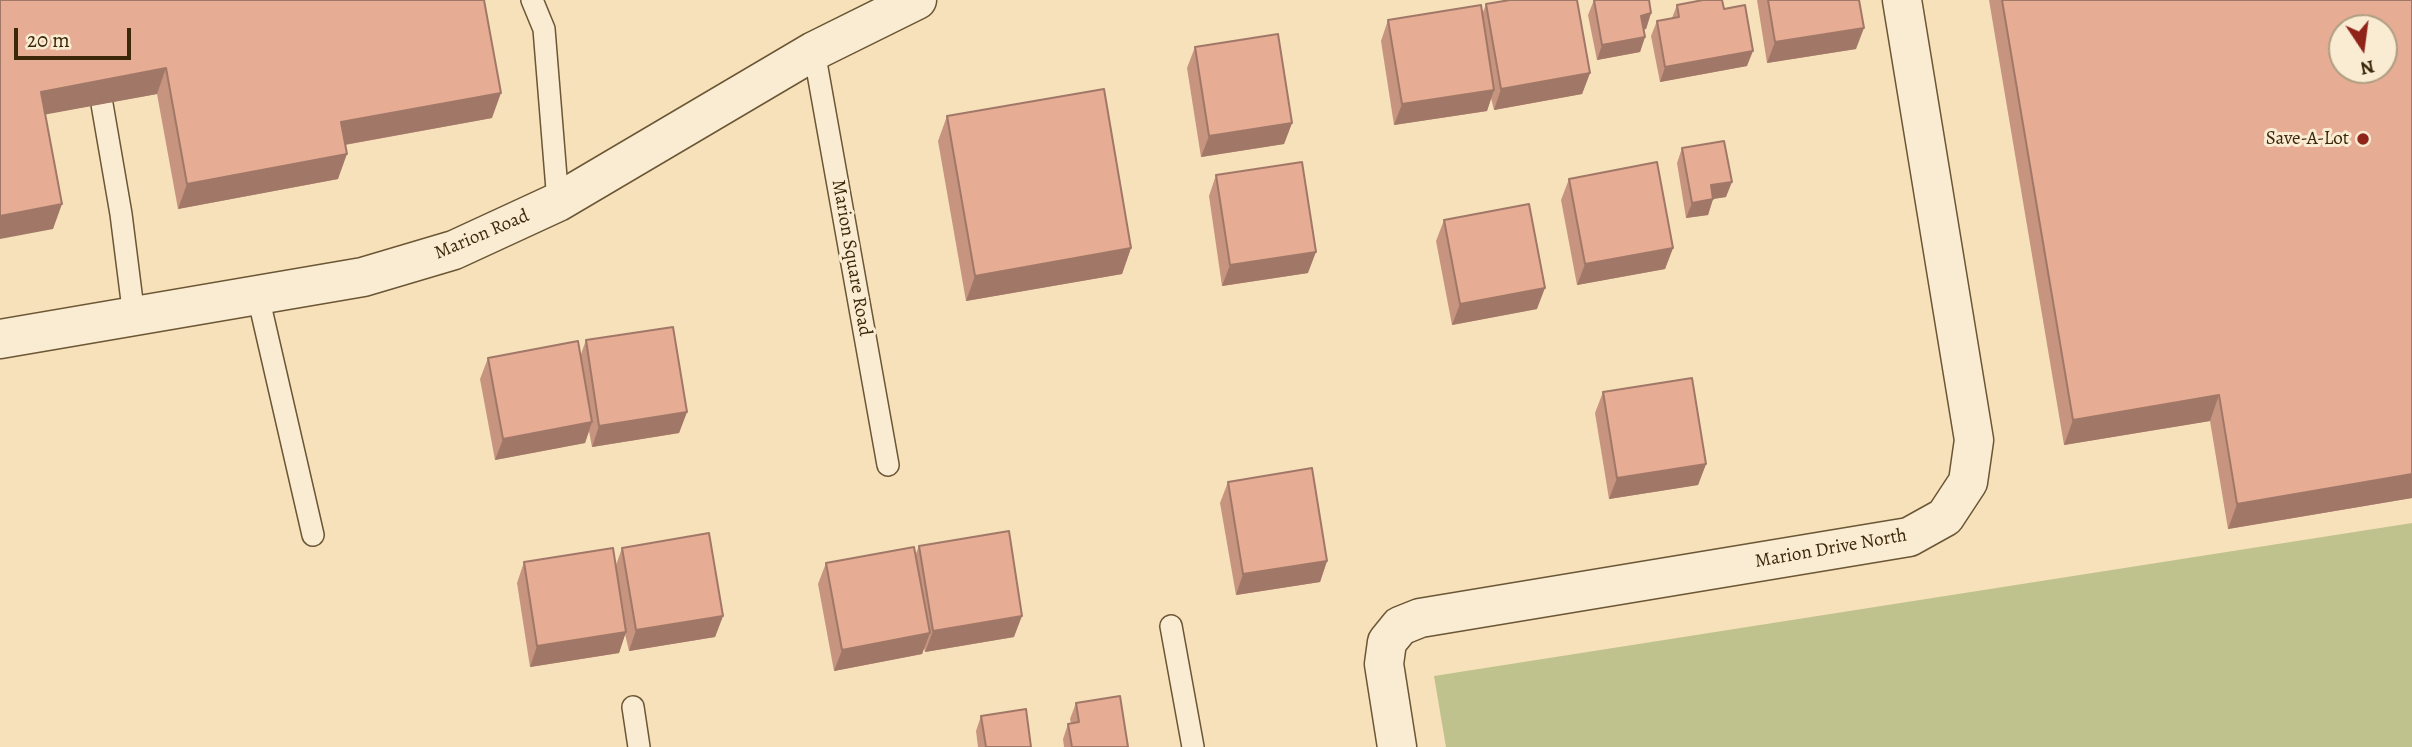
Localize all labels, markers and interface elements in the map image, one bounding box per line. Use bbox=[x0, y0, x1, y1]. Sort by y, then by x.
scale bar bbox=[18, 14, 135, 58]
north arrow bbox=[2328, 14, 2398, 84]
text: 20 m bbox=[27, 26, 70, 54]
text: N bbox=[2358, 53, 2377, 82]
place label: Save-A-Lot bbox=[2266, 128, 2349, 150]
marker: Save-A-Lot bbox=[2355, 131, 2371, 147]
street label: Marion Square Road bbox=[826, 178, 876, 338]
street label: Marion Road bbox=[431, 205, 533, 265]
street label: Marion Drive North bbox=[1753, 524, 1909, 574]

